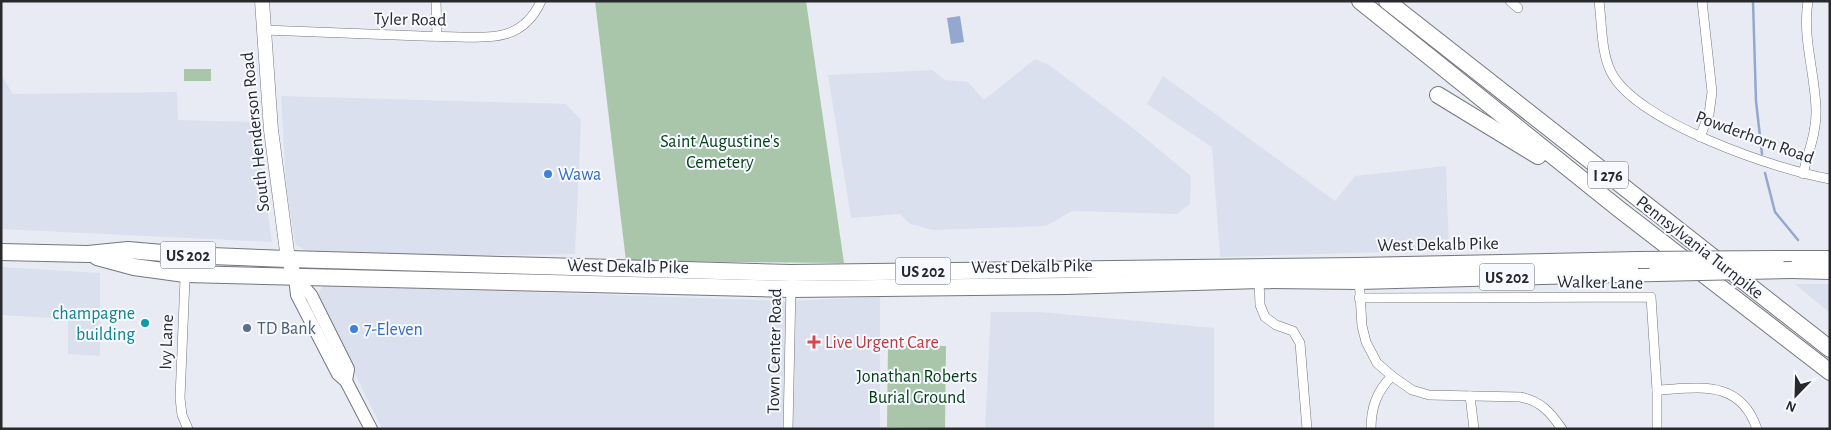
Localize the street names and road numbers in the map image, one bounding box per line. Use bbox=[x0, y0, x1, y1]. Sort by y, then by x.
street label: Tyler Road bbox=[374, 10, 446, 30]
street label: South Henderson Road bbox=[239, 51, 273, 213]
street label: Powderhorn Road bbox=[1693, 108, 1816, 168]
road number: I 276 bbox=[1588, 162, 1628, 188]
street label: Pennsylvania Turnpike bbox=[1632, 193, 1766, 303]
street label: West Dekalb Pike bbox=[1377, 235, 1499, 255]
road number: US 202 bbox=[160, 242, 216, 268]
street label: West Dekalb Pike bbox=[567, 257, 689, 277]
street label: West Dekalb Pike bbox=[971, 257, 1093, 277]
road number: US 202 bbox=[896, 258, 950, 284]
road number: US 202 bbox=[1480, 264, 1534, 290]
street label: Walker Lane bbox=[1557, 273, 1643, 293]
street label: Town Center Road bbox=[765, 288, 785, 414]
street label: Ivy Lane bbox=[157, 314, 177, 370]

